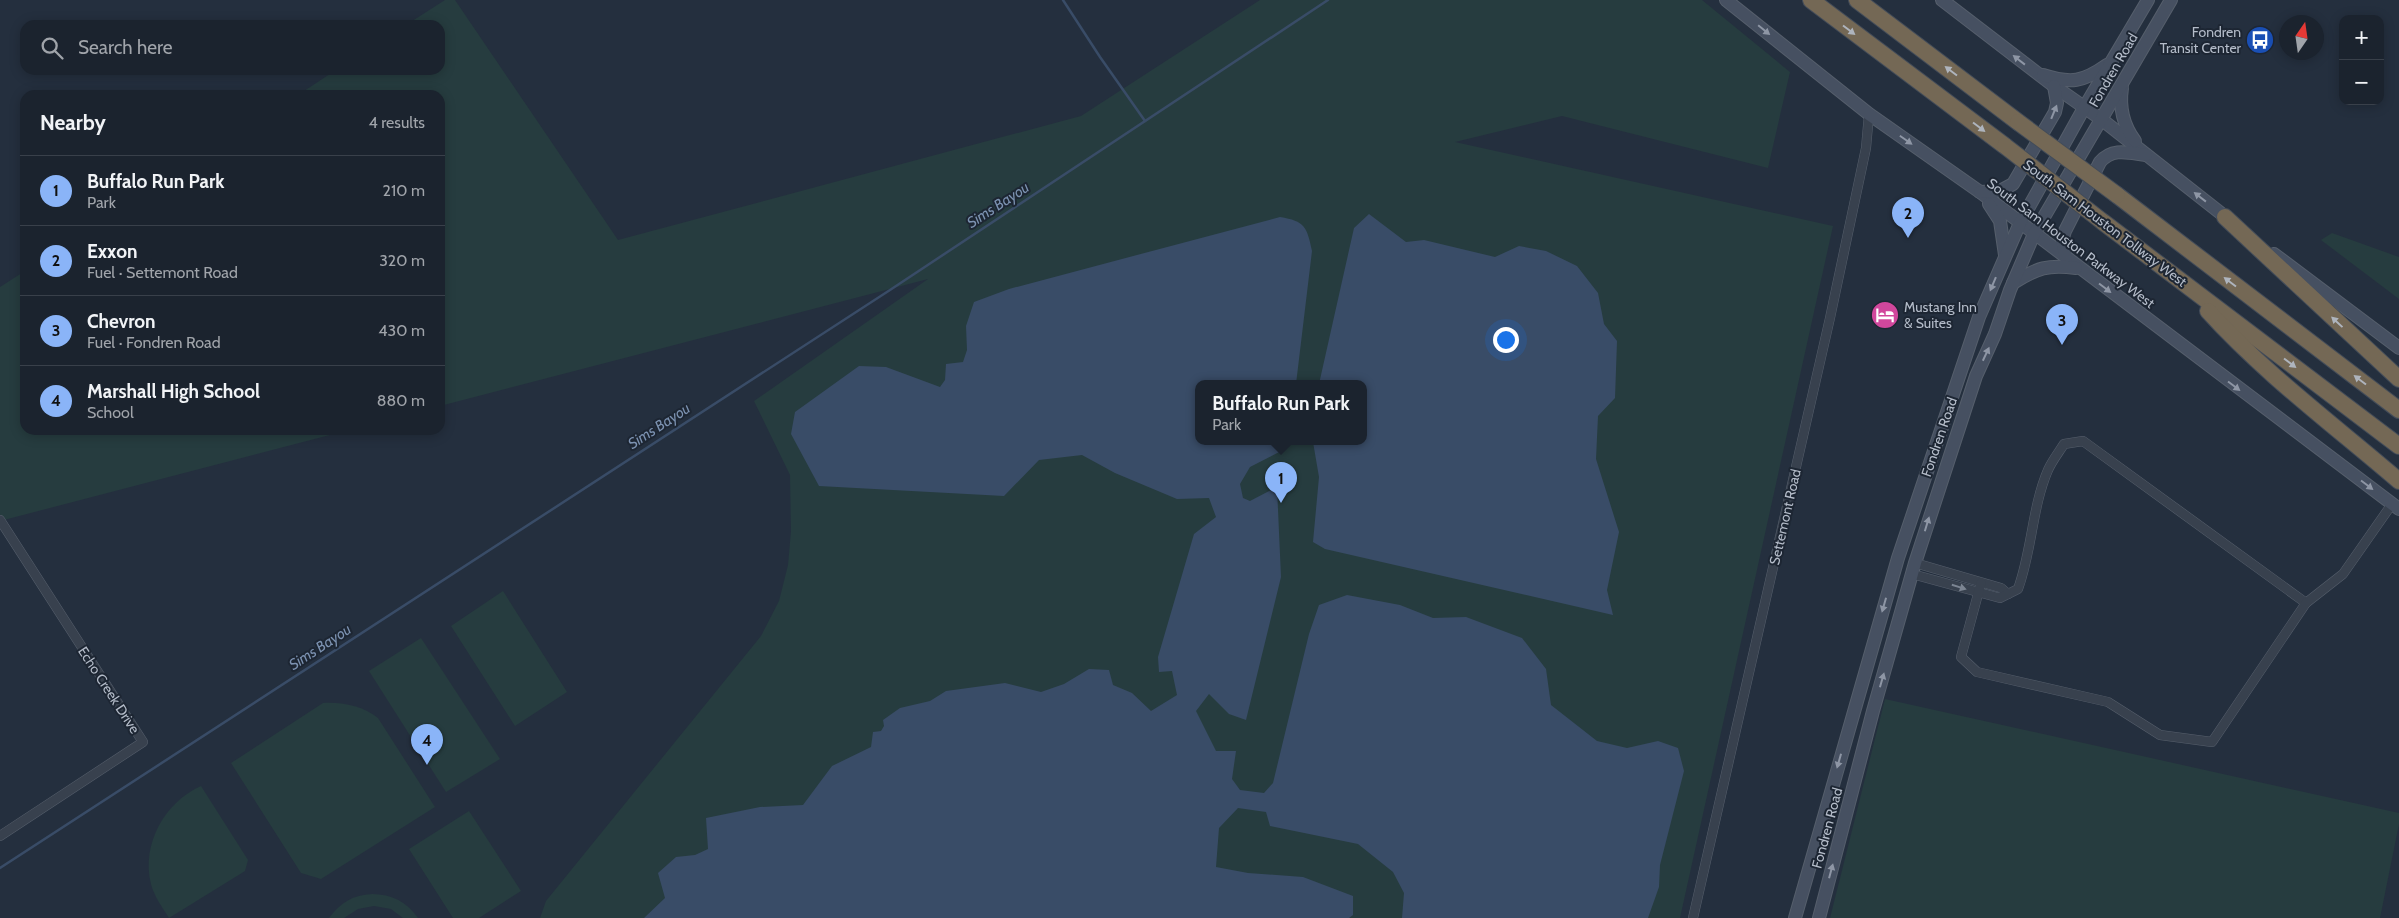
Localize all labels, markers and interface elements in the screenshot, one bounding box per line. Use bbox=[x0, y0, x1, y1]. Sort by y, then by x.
north arrow bbox=[2279, 15, 2324, 60]
map controls bbox=[2339, 15, 2384, 105]
button: + bbox=[2339, 15, 2384, 60]
search box bbox=[20, 20, 445, 75]
place label: Fondren Transit Center bbox=[2160, 23, 2242, 57]
one-way arrow bbox=[1842, 24, 1855, 35]
one-way arrow bbox=[1757, 25, 1770, 36]
bus stop icon: Fondren Transit Center bbox=[2245, 25, 2275, 55]
street label: Fondren Road bbox=[2085, 30, 2141, 110]
icon: search bbox=[38, 34, 66, 62]
text: Search here bbox=[78, 36, 172, 59]
one-way arrow bbox=[2013, 54, 2026, 65]
button: − bbox=[2339, 60, 2384, 105]
one-way arrow bbox=[1945, 66, 1958, 77]
one-way arrow bbox=[2050, 105, 2058, 119]
text: Nearby bbox=[40, 110, 106, 135]
text: 4 results bbox=[368, 113, 425, 132]
one-way arrow bbox=[1972, 122, 1986, 132]
one-way arrow bbox=[1899, 135, 1912, 146]
street label: South Sam Houston Tollway West bbox=[2019, 155, 2191, 291]
text: Buffalo Run Park bbox=[87, 170, 225, 193]
street label: South Sam Houston Parkway West bbox=[1984, 174, 2159, 312]
water label: Sims Bayou bbox=[964, 178, 1032, 232]
text: 1 bbox=[53, 181, 59, 200]
text: 210 m bbox=[383, 181, 425, 200]
one-way arrow bbox=[2193, 191, 2206, 202]
text: Park bbox=[87, 193, 116, 212]
pin: 2 bbox=[1892, 197, 1924, 238]
text: Exxon bbox=[87, 240, 137, 263]
text: 2 bbox=[52, 251, 60, 270]
text: 320 m bbox=[379, 251, 425, 270]
text: Fuel · Settemont Road bbox=[87, 263, 238, 282]
one-way arrow bbox=[1989, 277, 1997, 291]
one-way arrow bbox=[2224, 277, 2237, 288]
one-way arrow bbox=[2098, 282, 2111, 293]
place label: Mustang Inn & Suites bbox=[1904, 298, 1977, 332]
hotel icon: Mustang Inn & Suites bbox=[1870, 300, 1900, 330]
pin: 3 bbox=[2046, 304, 2078, 345]
text: Chevron bbox=[87, 310, 156, 333]
one-way arrow bbox=[2332, 316, 2344, 328]
text: 3 bbox=[52, 321, 60, 340]
text: 430 m bbox=[378, 321, 425, 340]
your location bbox=[1493, 327, 1519, 353]
text: Fuel · Fondren Road bbox=[87, 333, 221, 352]
one-way arrow bbox=[1982, 347, 1990, 361]
one-way arrow bbox=[2283, 358, 2296, 369]
one-way arrow bbox=[2354, 375, 2367, 386]
text: Marshall High School bbox=[87, 380, 260, 403]
popup bbox=[1195, 380, 1367, 445]
one-way arrow bbox=[2227, 381, 2241, 391]
text: 4 bbox=[51, 391, 61, 410]
text: 880 m bbox=[377, 391, 425, 410]
text: Buffalo Run Park bbox=[1212, 392, 1350, 415]
street label: Fondren Road bbox=[1917, 395, 1961, 479]
water label: Sims Bayou bbox=[625, 399, 693, 453]
text: School bbox=[87, 403, 134, 422]
text: Park bbox=[1212, 415, 1241, 434]
pin: 1 bbox=[1265, 462, 1297, 503]
street label: Settemont Road bbox=[1765, 467, 1805, 567]
one-way arrow bbox=[2360, 480, 2373, 491]
one-way arrow bbox=[1923, 516, 1931, 531]
one-way arrow bbox=[1952, 584, 1967, 592]
one-way arrow bbox=[1880, 597, 1888, 612]
water label: Sims Bayou bbox=[286, 620, 354, 674]
street label: Echo Creek Drive bbox=[74, 643, 144, 737]
one-way arrow bbox=[1878, 672, 1886, 688]
pin: 4 bbox=[411, 724, 443, 765]
one-way arrow bbox=[1835, 753, 1843, 768]
street label: Fondren Road bbox=[1808, 786, 1846, 870]
one-way arrow bbox=[1828, 863, 1836, 878]

